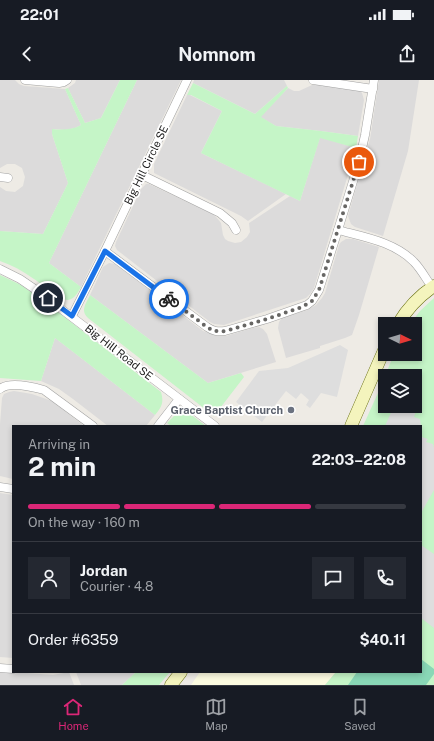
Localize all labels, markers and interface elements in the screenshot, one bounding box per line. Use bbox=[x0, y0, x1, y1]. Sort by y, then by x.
text: 22:01 bbox=[20, 6, 59, 23]
icon: back bbox=[16, 43, 38, 65]
icon: share bbox=[396, 43, 418, 65]
text: Nomnom bbox=[178, 44, 256, 65]
street label: Big Hill Circle SE bbox=[122, 123, 170, 207]
pin bbox=[342, 145, 376, 179]
icon: bag bbox=[348, 151, 370, 173]
courier bbox=[149, 279, 189, 319]
pin bbox=[31, 281, 65, 315]
icon: home bbox=[37, 287, 59, 309]
icon: bike bbox=[158, 288, 180, 310]
north arrow bbox=[378, 317, 422, 361]
map controls bbox=[378, 317, 422, 413]
street label: Big Hill Road SE bbox=[83, 322, 155, 382]
button: layers bbox=[378, 369, 422, 413]
place label: Grace Baptist Church bbox=[171, 404, 283, 416]
marker: Grace Baptist Church bbox=[286, 405, 296, 415]
text: Arriving in bbox=[28, 437, 90, 452]
text: 2 min bbox=[28, 451, 96, 482]
text: 22:03–22:08 bbox=[312, 451, 406, 468]
text: On the way · 160 m bbox=[28, 515, 140, 530]
button: person bbox=[28, 557, 70, 599]
button: chat bbox=[312, 557, 354, 599]
button: phone bbox=[364, 557, 406, 599]
text: Jordan bbox=[80, 562, 127, 579]
text: Courier · 4.8 bbox=[80, 579, 153, 594]
text: Order #6359 bbox=[28, 631, 118, 648]
text: $40.11 bbox=[359, 631, 406, 648]
tab: Home bbox=[58, 696, 89, 732]
tab: Map bbox=[205, 696, 228, 732]
tab: Saved bbox=[344, 696, 376, 732]

